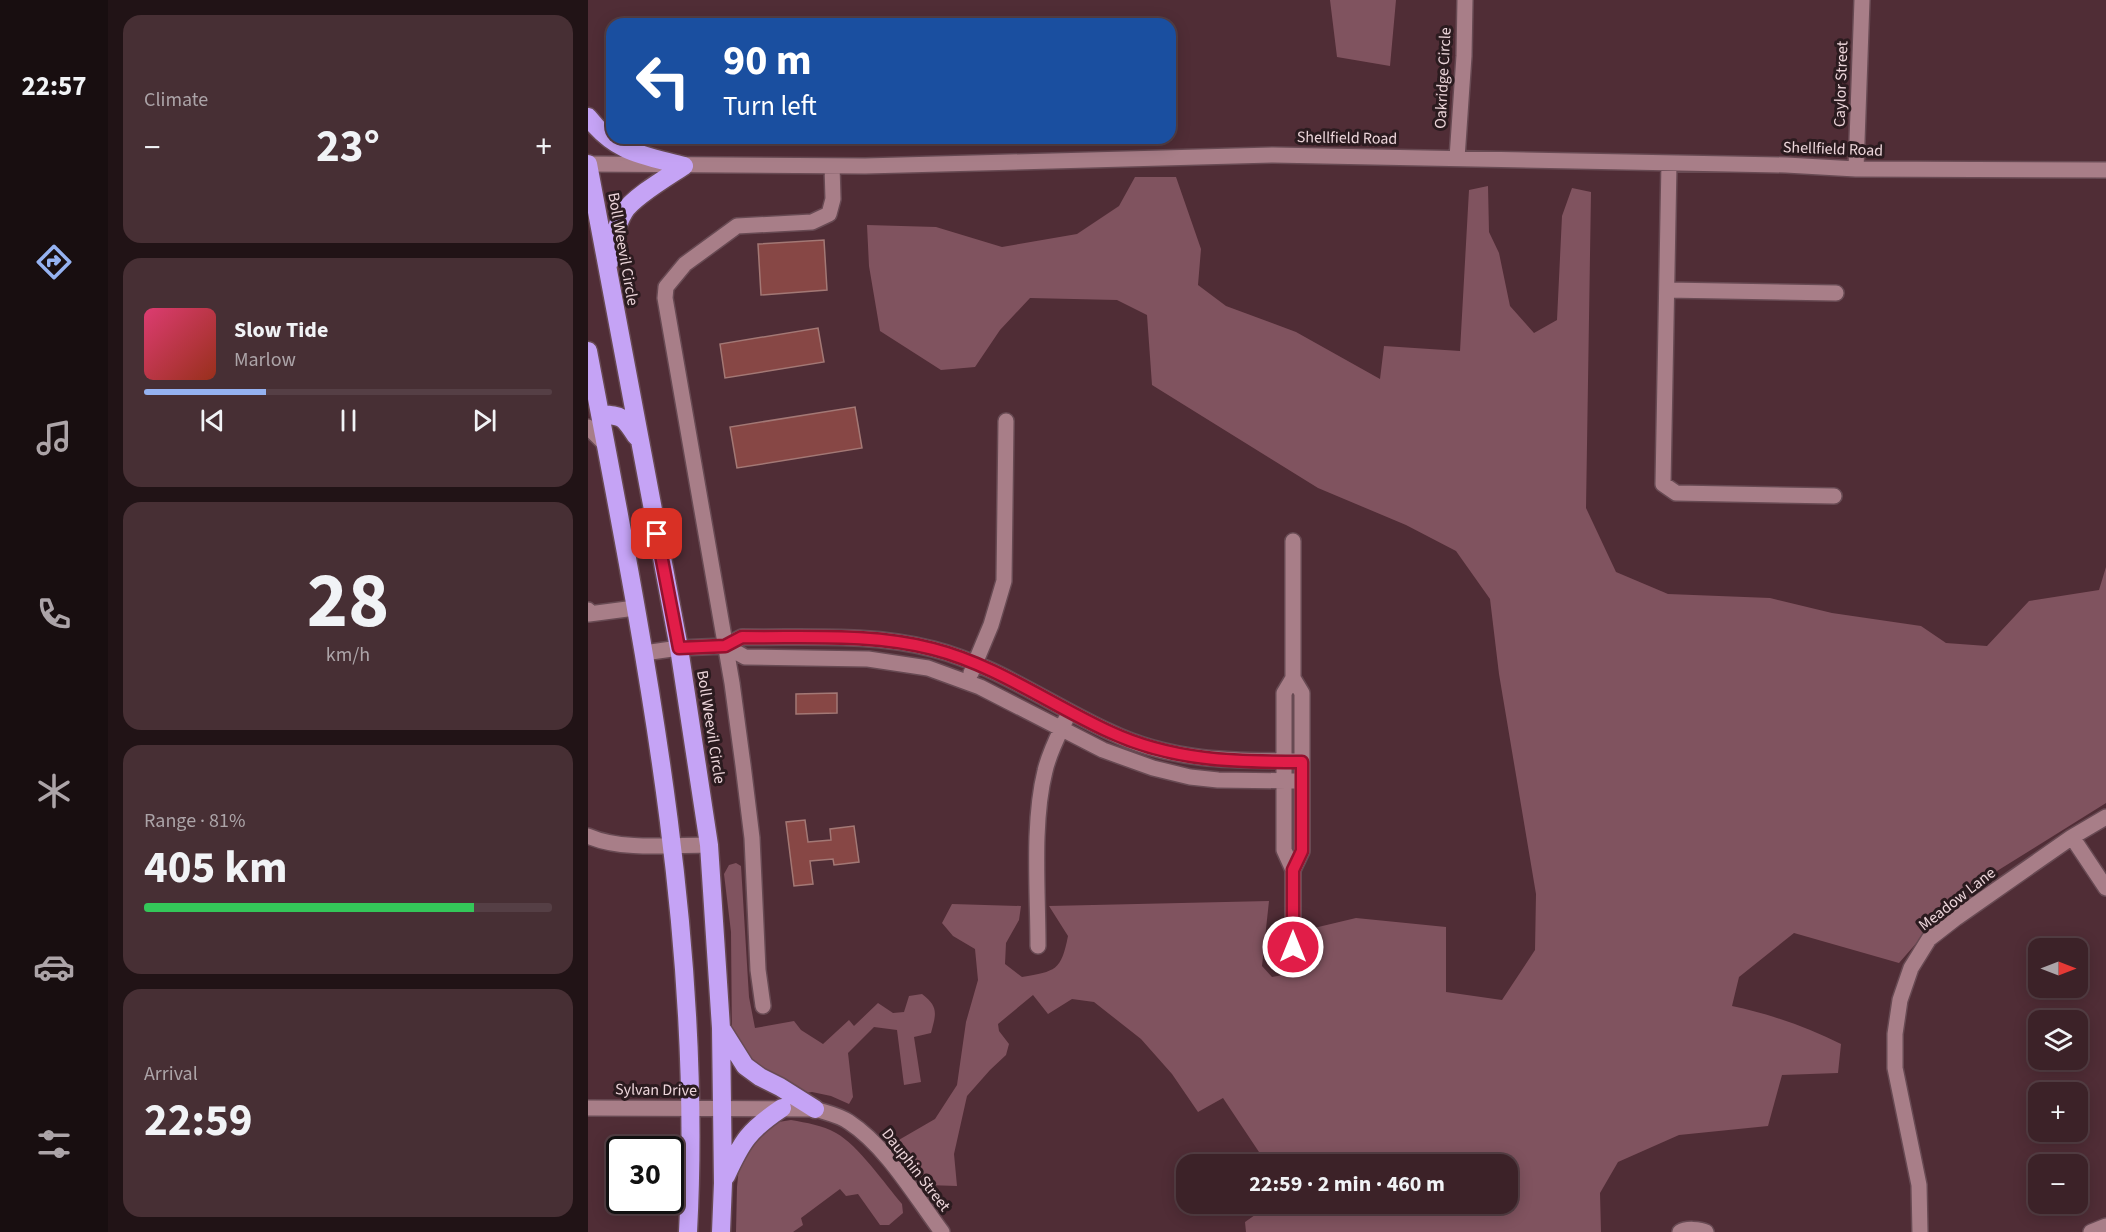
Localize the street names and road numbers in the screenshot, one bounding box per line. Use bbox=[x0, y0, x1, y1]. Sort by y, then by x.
street label: Oakridge Circle bbox=[1429, 27, 1457, 129]
street label: Caylor Street bbox=[1829, 40, 1854, 127]
street label: Shellfield Road bbox=[1297, 126, 1397, 150]
street label: Shellfield Road bbox=[1782, 136, 1884, 162]
street label: Boll Weevil Circle bbox=[602, 191, 644, 307]
street label: Boll Weevil Circle bbox=[691, 669, 731, 785]
street label: Meadow Lane bbox=[1914, 862, 2000, 936]
street label: Sylvan Drive bbox=[615, 1078, 697, 1102]
street label: Dauphin Street bbox=[876, 1124, 956, 1217]

